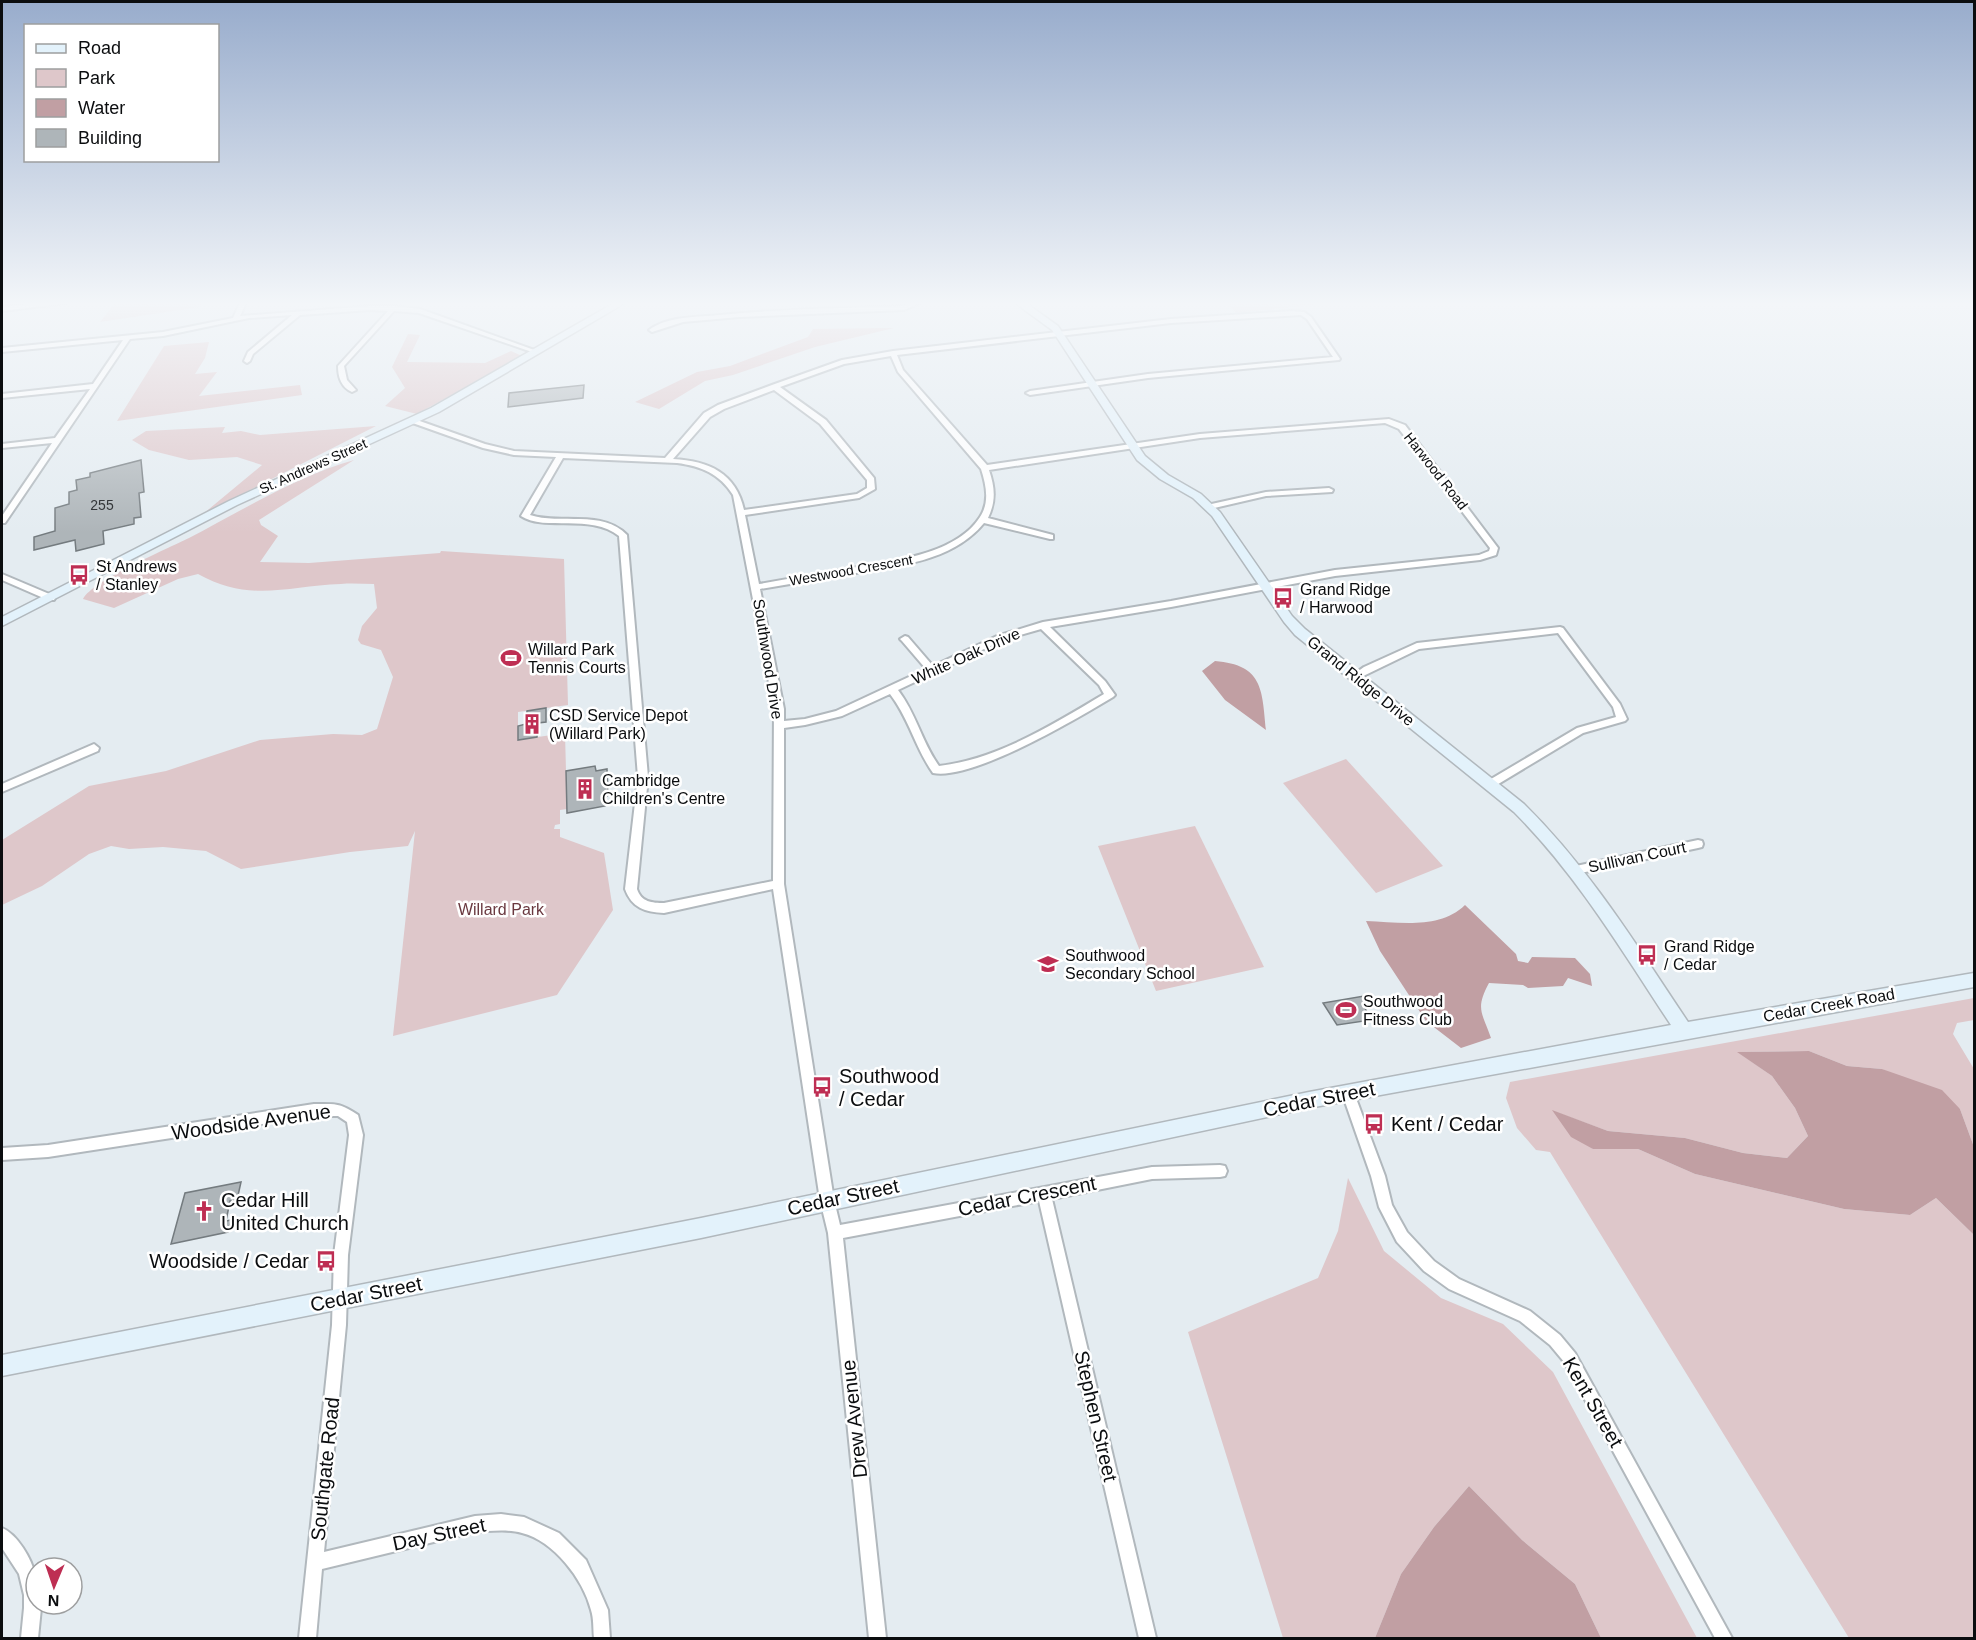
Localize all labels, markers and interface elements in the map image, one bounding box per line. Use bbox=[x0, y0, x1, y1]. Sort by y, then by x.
legend bbox=[24, 24, 219, 162]
text: Road bbox=[78, 38, 121, 58]
text: Park bbox=[78, 68, 116, 88]
text: Water bbox=[78, 98, 125, 118]
text: Building bbox=[78, 128, 142, 148]
street label: Harwood Road bbox=[1401, 429, 1471, 513]
street label: St. Andrews Street bbox=[257, 435, 369, 497]
house number: 255 bbox=[90, 497, 114, 513]
street label: Westwood Crescent bbox=[788, 551, 914, 589]
place label: St Andrews / Stanley bbox=[96, 558, 177, 593]
bus stop icon: St Andrews / Stanley bbox=[67, 563, 91, 587]
place label: Grand Ridge / Harwood bbox=[1300, 581, 1391, 616]
bus stop icon: Grand Ridge / Harwood bbox=[1271, 586, 1295, 610]
street label: Southwood Drive bbox=[750, 597, 786, 721]
street label: White Oak Drive bbox=[909, 625, 1023, 687]
street label: Grand Ridge Drive bbox=[1304, 633, 1418, 729]
place label: Willard Park Tennis Courts bbox=[528, 641, 626, 676]
sports icon: Willard Park Tennis Courts bbox=[499, 646, 523, 670]
place label: CSD Service Depot (Willard Park) bbox=[549, 707, 688, 742]
building icon: CSD Service Depot (Willard Park) bbox=[520, 712, 544, 736]
place label: Cambridge Children's Centre bbox=[602, 772, 725, 807]
building icon: Cambridge Children's Centre bbox=[573, 777, 597, 801]
street label: Sullivan Court bbox=[1587, 838, 1688, 876]
park label: Willard Park bbox=[458, 901, 545, 918]
place label: Grand Ridge / Cedar bbox=[1664, 938, 1755, 973]
bus stop icon: Grand Ridge / Cedar bbox=[1635, 943, 1659, 967]
place label: Southwood Secondary School bbox=[1065, 947, 1195, 982]
school or university icon: Southwood Secondary School bbox=[1036, 952, 1060, 976]
street label: Cedar Creek Road bbox=[1762, 985, 1896, 1025]
place label: Southwood Fitness Club bbox=[1363, 993, 1452, 1028]
sports icon: Southwood Fitness Club bbox=[1334, 998, 1358, 1022]
place label: Southwood / Cedar bbox=[839, 1065, 939, 1110]
bus stop icon: Southwood / Cedar bbox=[810, 1075, 834, 1099]
street label: Cedar Street bbox=[1261, 1077, 1377, 1121]
street label: Woodside Avenue bbox=[170, 1100, 332, 1144]
bus stop icon: Kent / Cedar bbox=[1362, 1112, 1386, 1136]
place label: Kent / Cedar bbox=[1391, 1113, 1504, 1135]
street label: Cedar Crescent bbox=[956, 1172, 1098, 1220]
street label: Cedar Street bbox=[785, 1174, 901, 1220]
place label: Cedar Hill United Church bbox=[221, 1189, 349, 1234]
church icon: Cedar Hill United Church bbox=[192, 1199, 216, 1223]
bus stop icon: Woodside / Cedar bbox=[314, 1249, 338, 1273]
place label: Woodside / Cedar bbox=[149, 1250, 309, 1272]
street label: Cedar Street bbox=[308, 1272, 424, 1316]
street label: Stephen Street bbox=[1070, 1349, 1122, 1484]
street label: Kent Street bbox=[1558, 1353, 1628, 1451]
street label: Drew Avenue bbox=[837, 1359, 871, 1479]
street label: Southgate Road bbox=[307, 1396, 343, 1542]
street label: Day Street bbox=[391, 1513, 488, 1555]
north arrow bbox=[24, 1556, 84, 1616]
text: N bbox=[47, 1592, 60, 1609]

